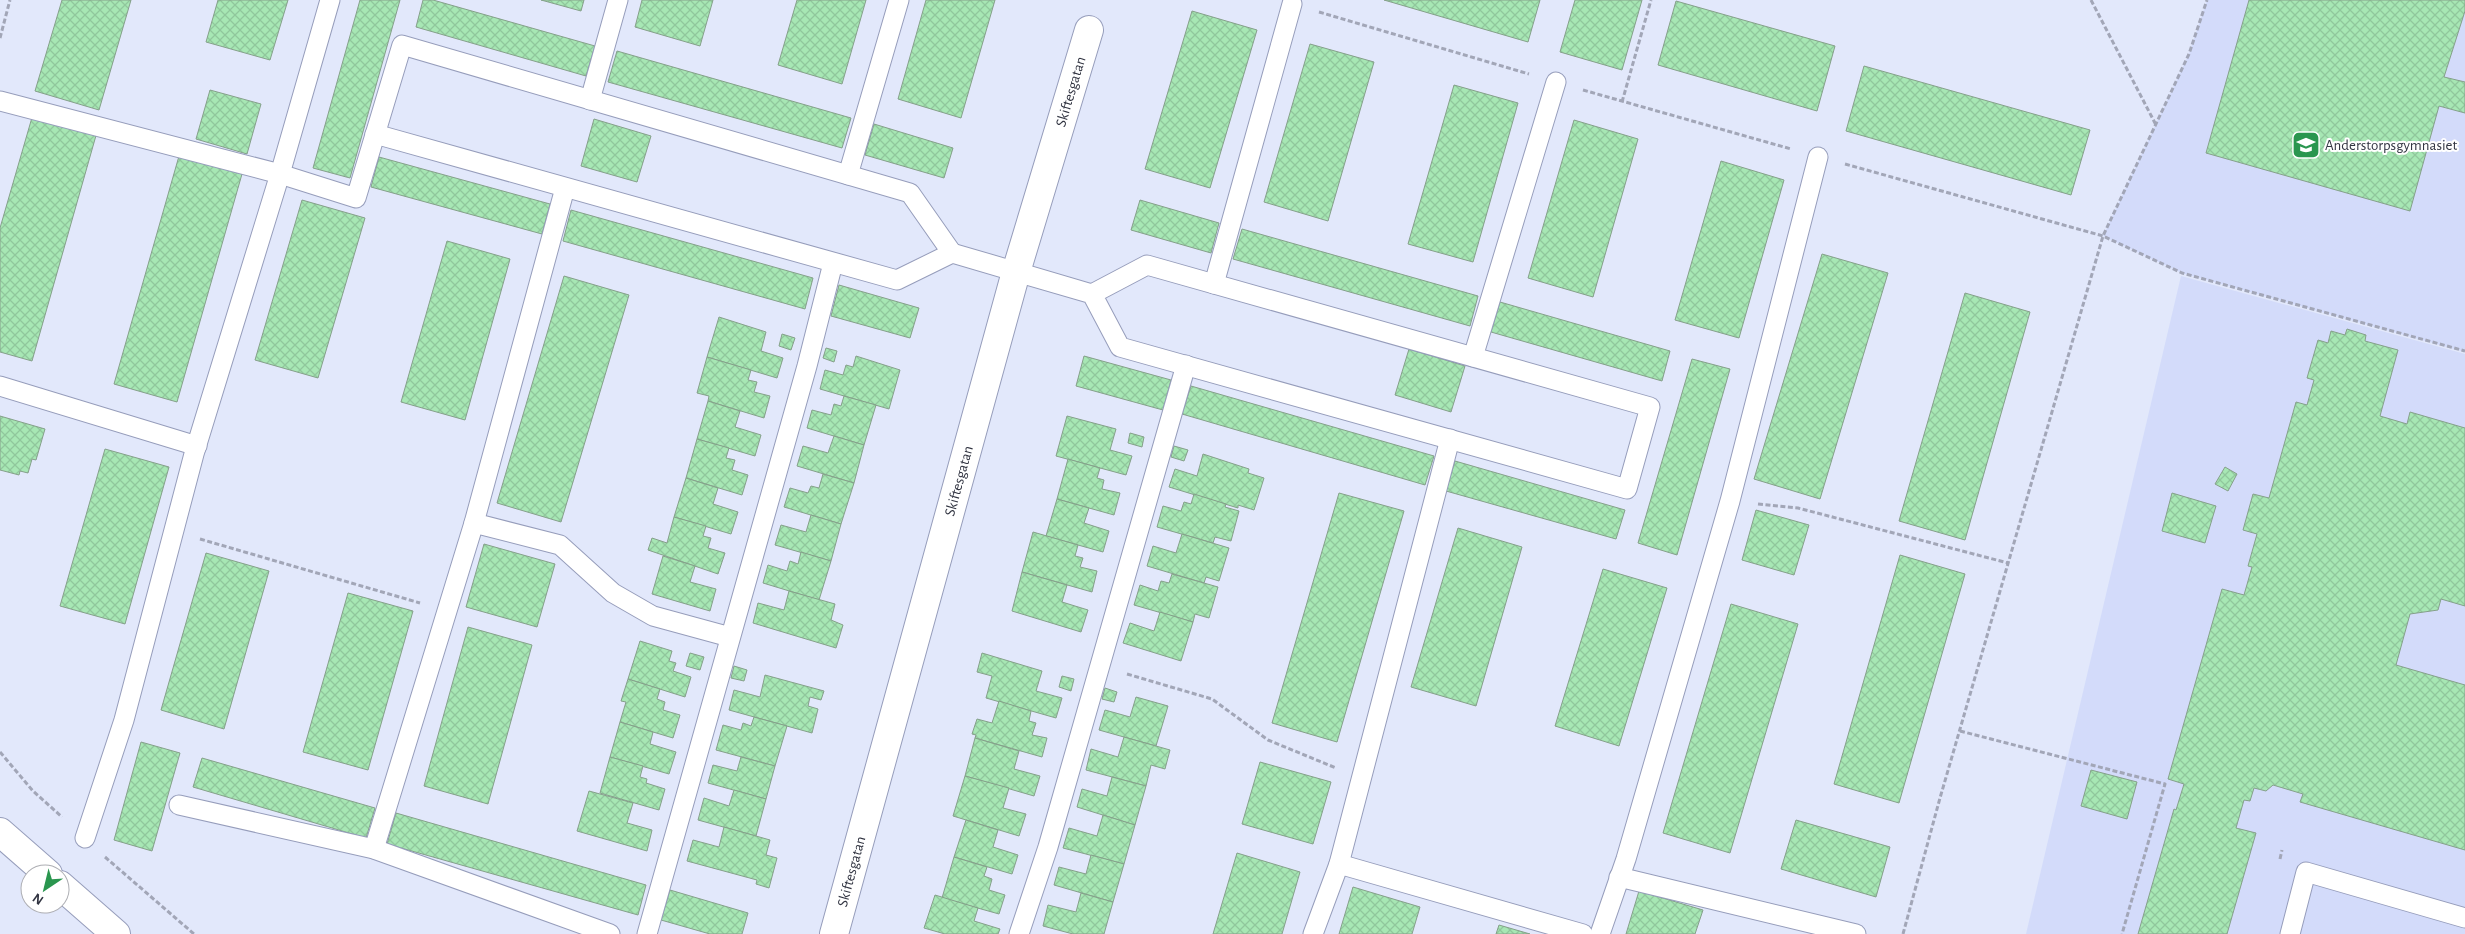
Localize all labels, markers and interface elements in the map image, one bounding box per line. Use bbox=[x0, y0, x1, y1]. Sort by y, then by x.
street label: Skiftesgatan bbox=[1053, 55, 1089, 129]
school or university icon: Anderstorpsgymnasiet bbox=[2291, 130, 2321, 160]
place label: Anderstorpsgymnasiet bbox=[2325, 138, 2457, 153]
street label: Skiftesgatan bbox=[942, 444, 976, 518]
street label: Skiftesgatan bbox=[835, 834, 869, 908]
north arrow bbox=[20, 864, 70, 914]
text: N bbox=[30, 890, 46, 907]

